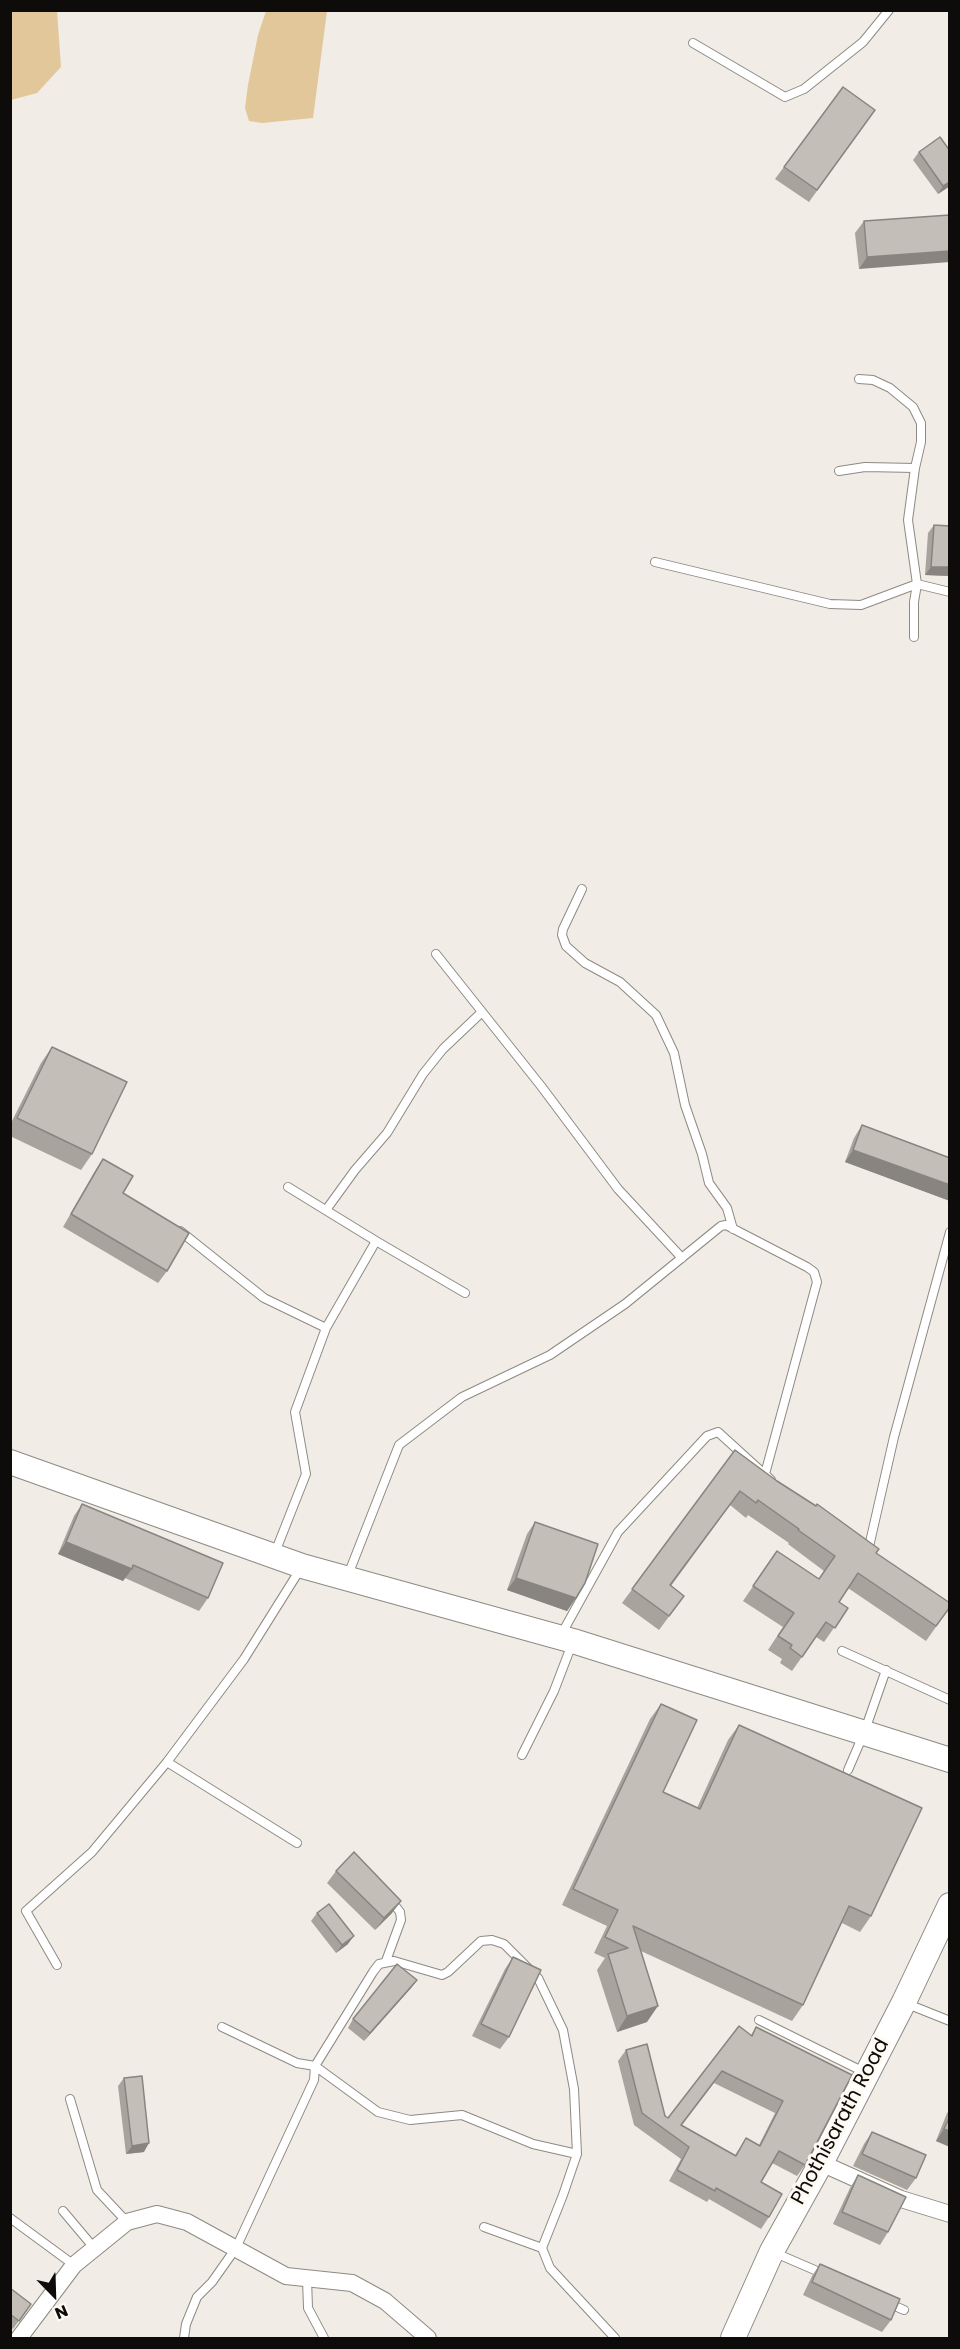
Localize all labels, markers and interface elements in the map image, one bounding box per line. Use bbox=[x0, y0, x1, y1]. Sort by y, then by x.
street label: Phothisarath Road bbox=[787, 2035, 895, 2209]
north arrow bbox=[24, 2265, 84, 2325]
text: N bbox=[51, 2299, 71, 2325]

